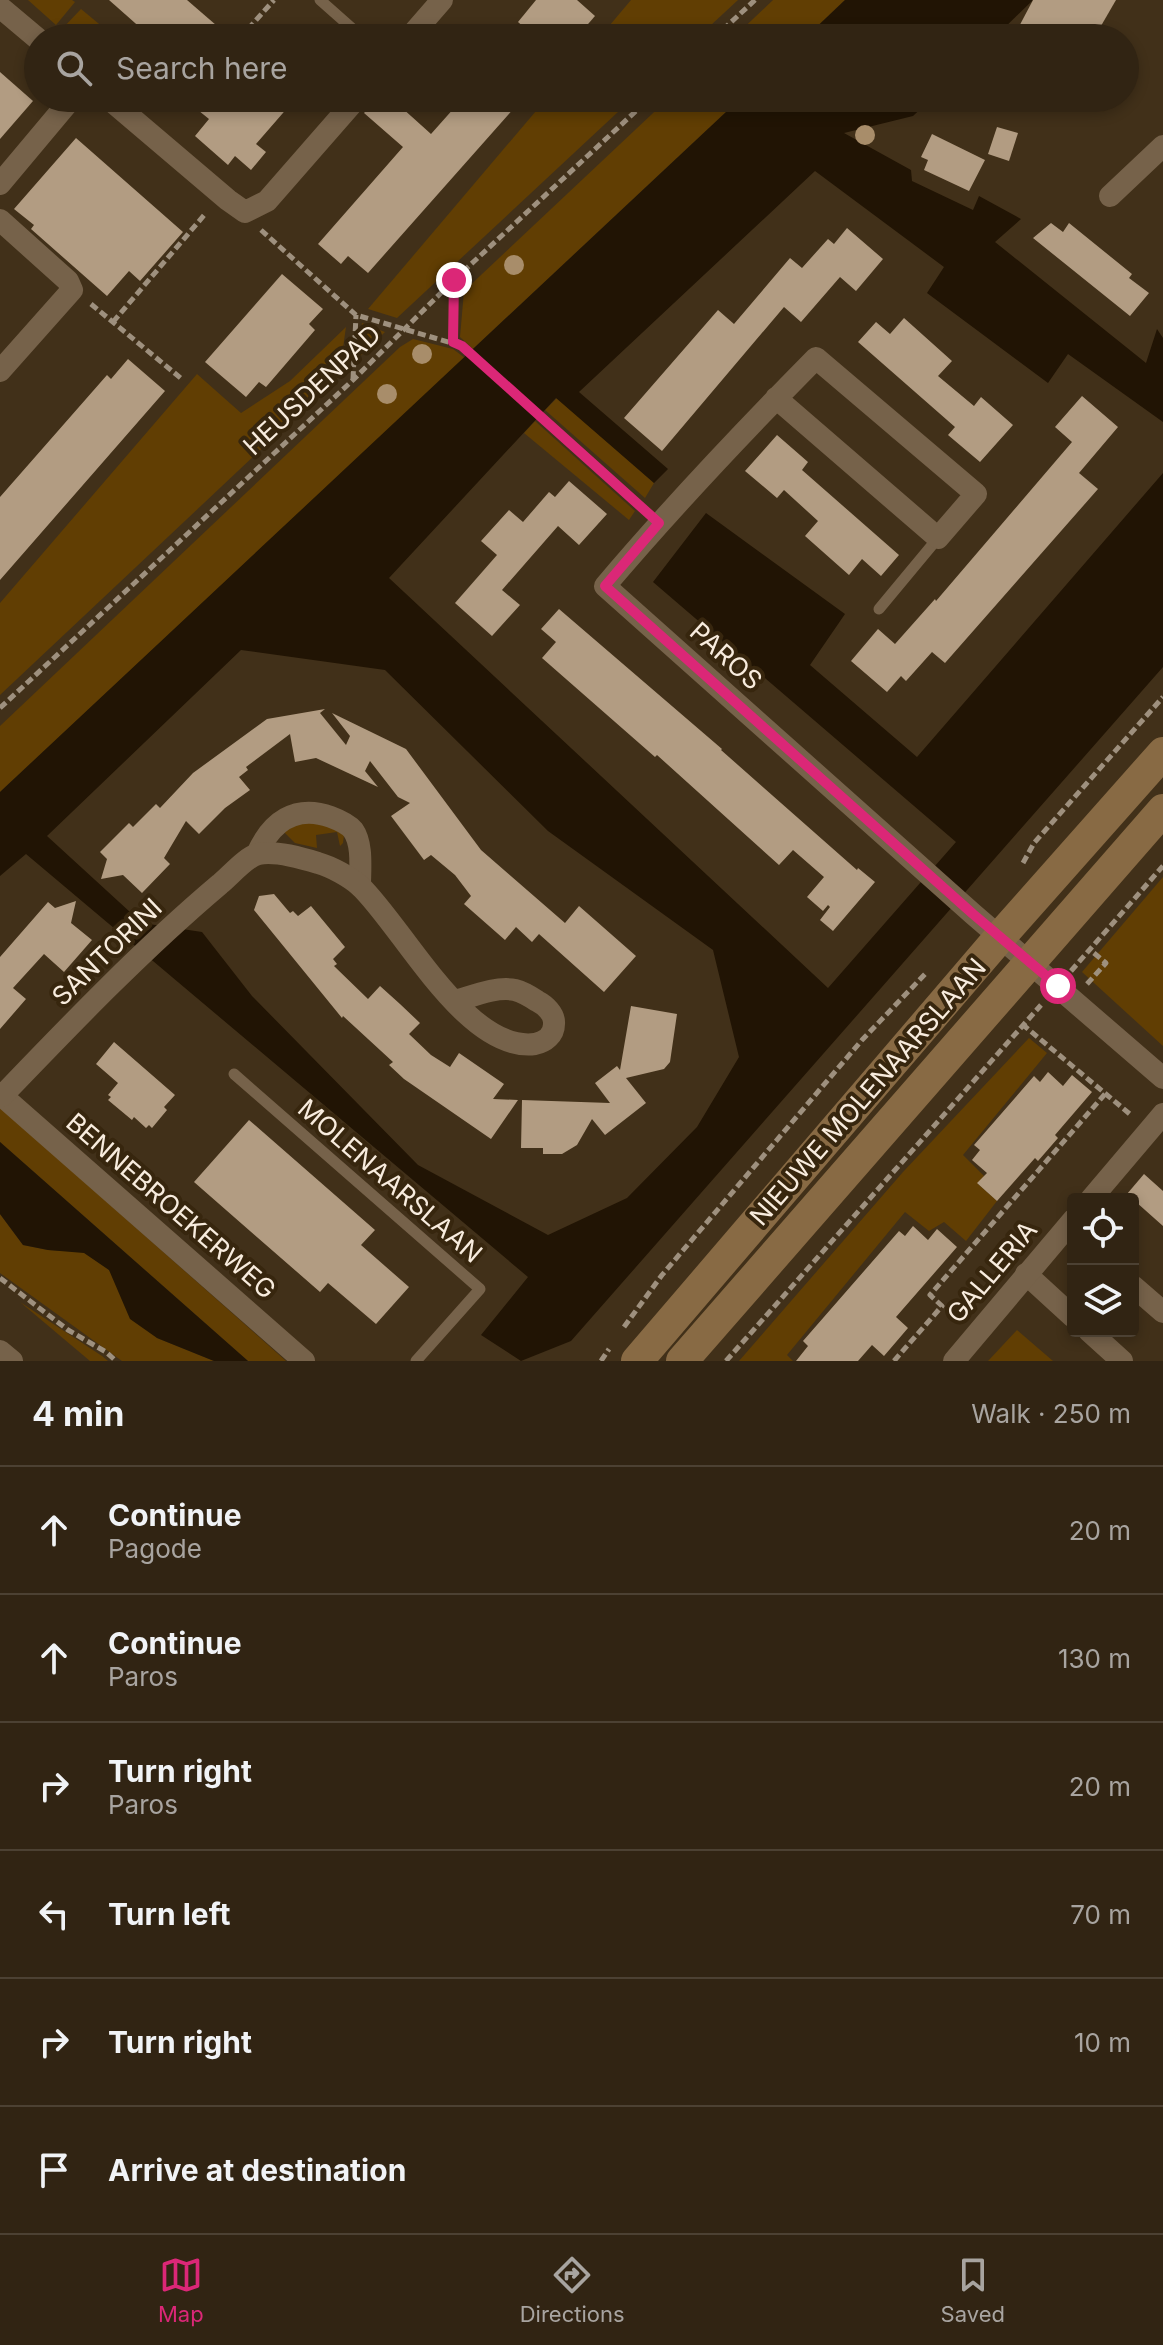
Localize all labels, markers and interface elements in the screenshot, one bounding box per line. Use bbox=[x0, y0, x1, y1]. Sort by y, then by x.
search box bbox=[24, 24, 1139, 112]
icon: search bbox=[52, 46, 96, 90]
text: Search here bbox=[116, 50, 288, 86]
route end bbox=[436, 262, 472, 298]
street label: HEUSDENPAD bbox=[237, 318, 387, 461]
street label: PAROS bbox=[684, 615, 769, 696]
street label: SANTORINI bbox=[45, 892, 168, 1012]
street label: NIEUWE MOLENAARSLAAN bbox=[743, 952, 992, 1232]
route start bbox=[1040, 968, 1076, 1004]
street label: MOLENAARSLAAN bbox=[292, 1092, 489, 1269]
street label: BENNEBROEKERWEG bbox=[60, 1106, 282, 1305]
map controls bbox=[1067, 1193, 1139, 1337]
button: locate bbox=[1067, 1193, 1139, 1265]
street label: GALLERIA bbox=[940, 1214, 1043, 1329]
button: layers bbox=[1067, 1265, 1139, 1337]
text: 4 min bbox=[32, 1393, 124, 1434]
text: Walk · 250 m bbox=[971, 1398, 1131, 1429]
text: Continue bbox=[108, 1497, 242, 1533]
icon: ahead bbox=[32, 1508, 76, 1552]
text: 20 m bbox=[1069, 1515, 1131, 1546]
text: Pagode bbox=[108, 1533, 202, 1564]
text: Continue bbox=[108, 1625, 242, 1661]
icon: ahead bbox=[32, 1636, 76, 1680]
text: 130 m bbox=[1058, 1643, 1131, 1674]
text: Paros bbox=[108, 1661, 178, 1692]
text: Turn right bbox=[108, 1753, 252, 1789]
icon: right bbox=[32, 1764, 76, 1808]
text: 20 m bbox=[1069, 1771, 1131, 1802]
text: Paros bbox=[108, 1789, 178, 1820]
icon: left bbox=[32, 1892, 76, 1936]
text: Turn left bbox=[108, 1896, 230, 1932]
text: 70 m bbox=[1070, 1899, 1131, 1930]
icon: right bbox=[32, 2020, 76, 2064]
text: Turn right bbox=[108, 2024, 252, 2060]
text: 10 m bbox=[1074, 2027, 1131, 2058]
icon: arrive bbox=[32, 2148, 76, 2192]
text: Arrive at destination bbox=[108, 2152, 406, 2188]
tab: Map bbox=[158, 2253, 204, 2327]
tab: Directions bbox=[520, 2253, 625, 2327]
tab: Saved bbox=[941, 2253, 1005, 2327]

